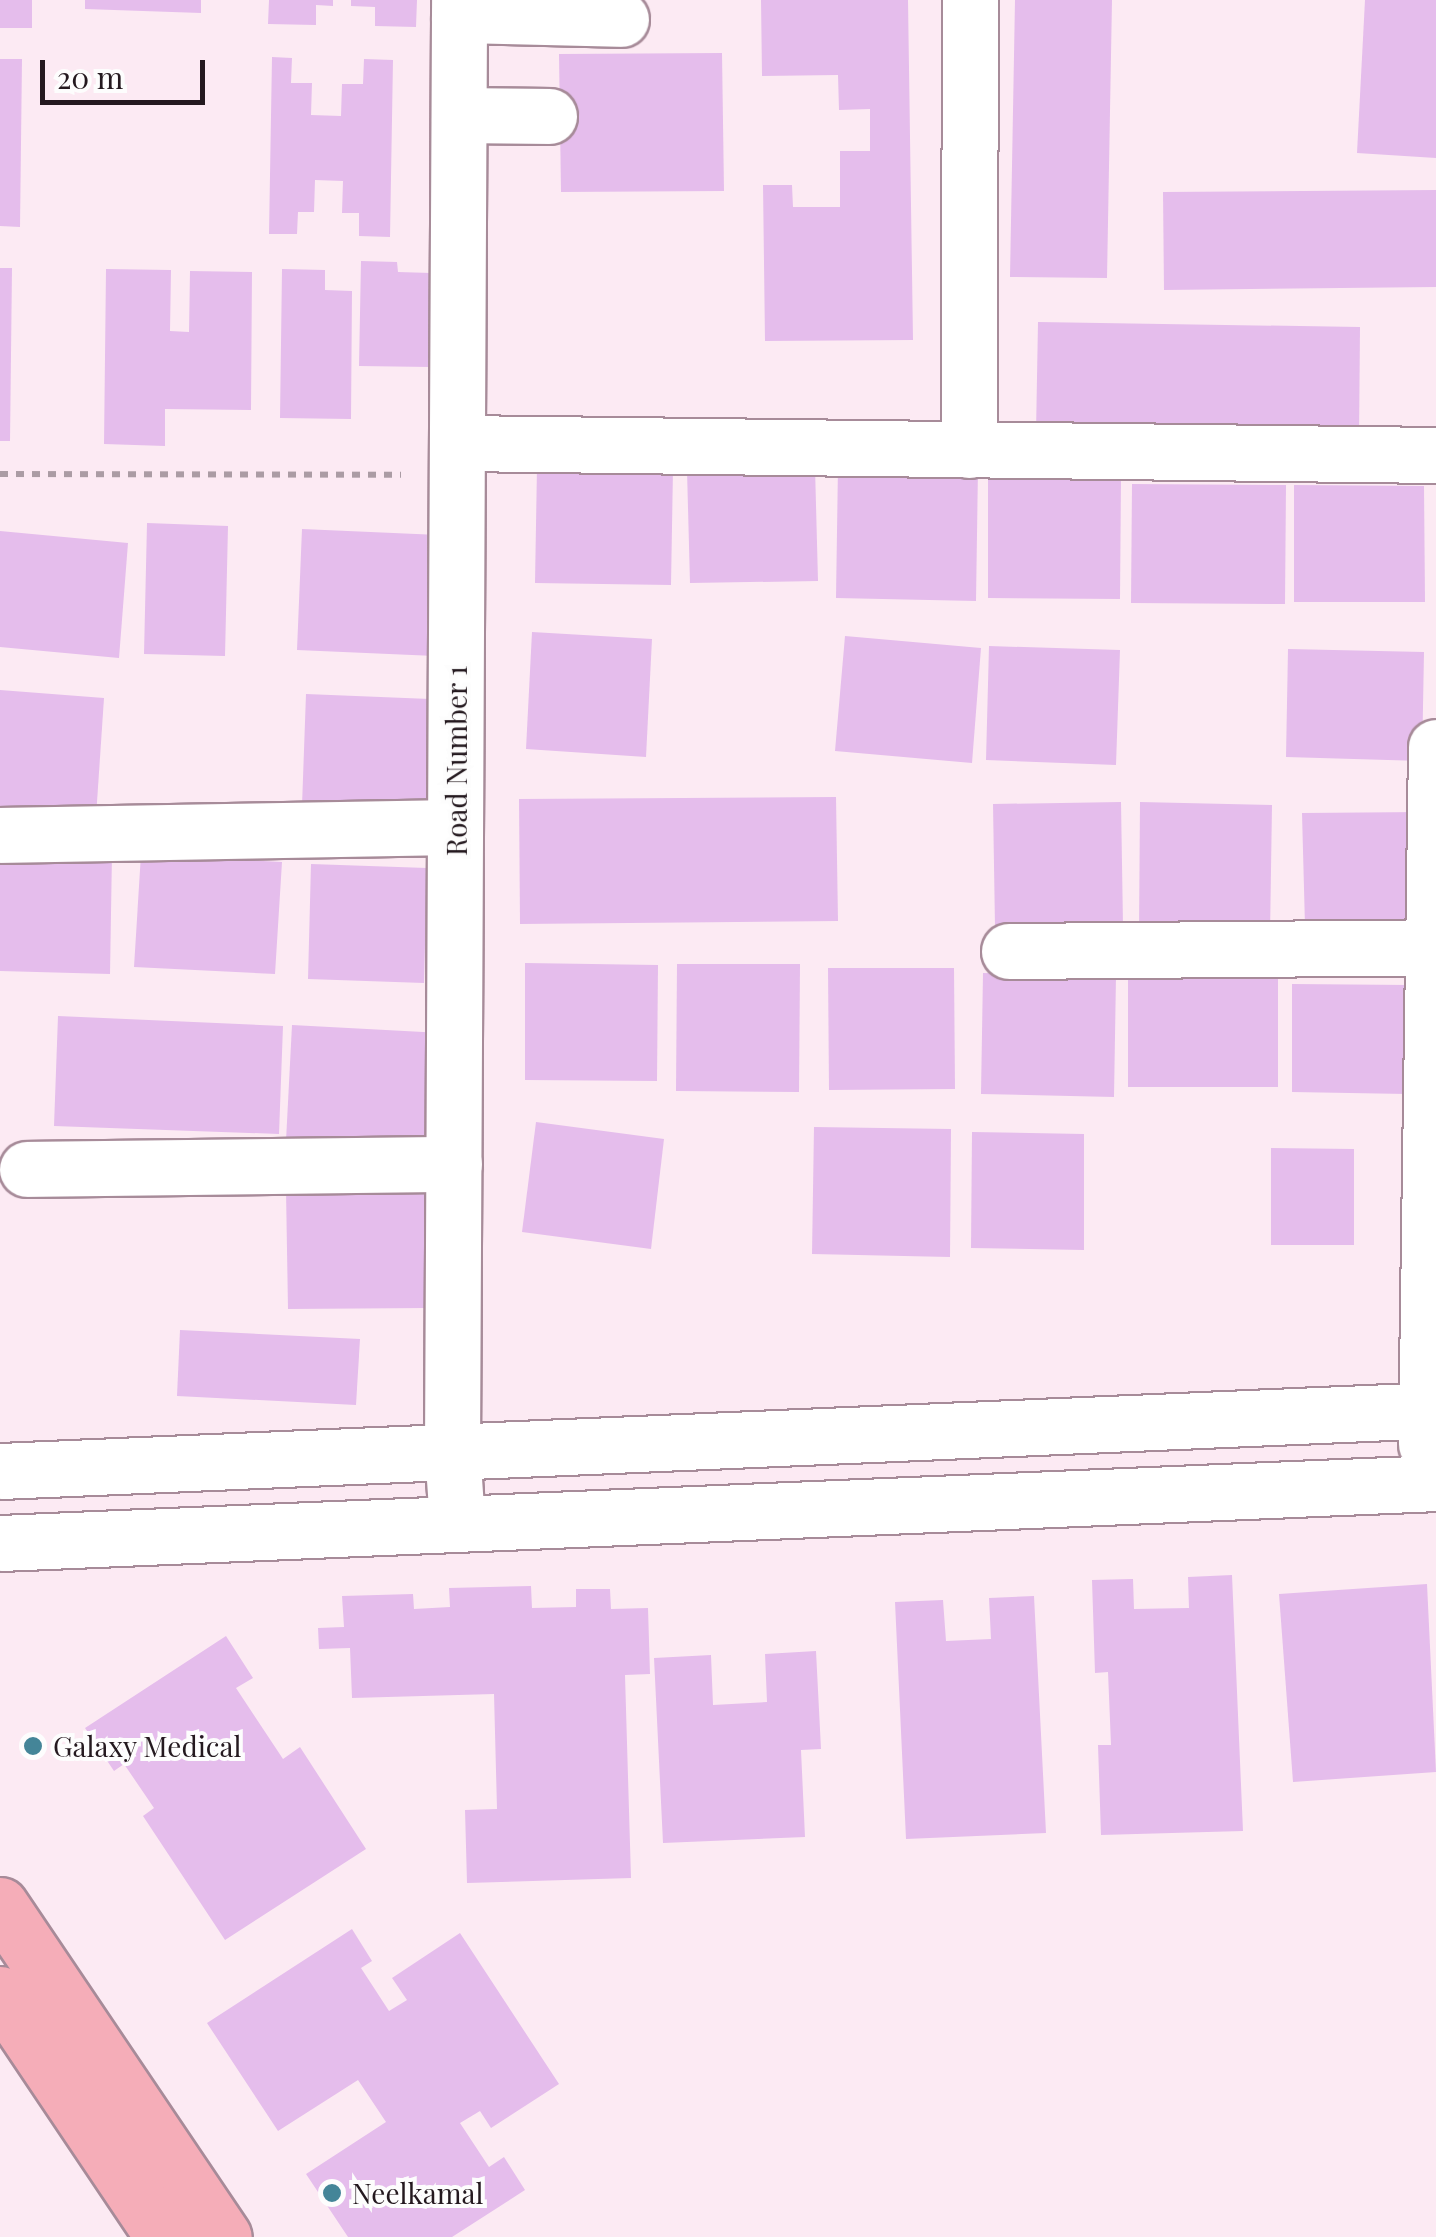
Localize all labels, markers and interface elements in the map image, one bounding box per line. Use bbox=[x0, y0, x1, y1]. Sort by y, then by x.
scale bar bbox=[45, 40, 210, 102]
text: 20 m bbox=[57, 57, 123, 97]
street label: Road Number 1 bbox=[439, 666, 473, 856]
place label: Galaxy Medical bbox=[53, 1729, 242, 1763]
marker: Galaxy Medical bbox=[22, 1735, 44, 1757]
place label: Neelkamal bbox=[352, 2176, 483, 2210]
marker: Neelkamal bbox=[321, 2182, 343, 2204]

